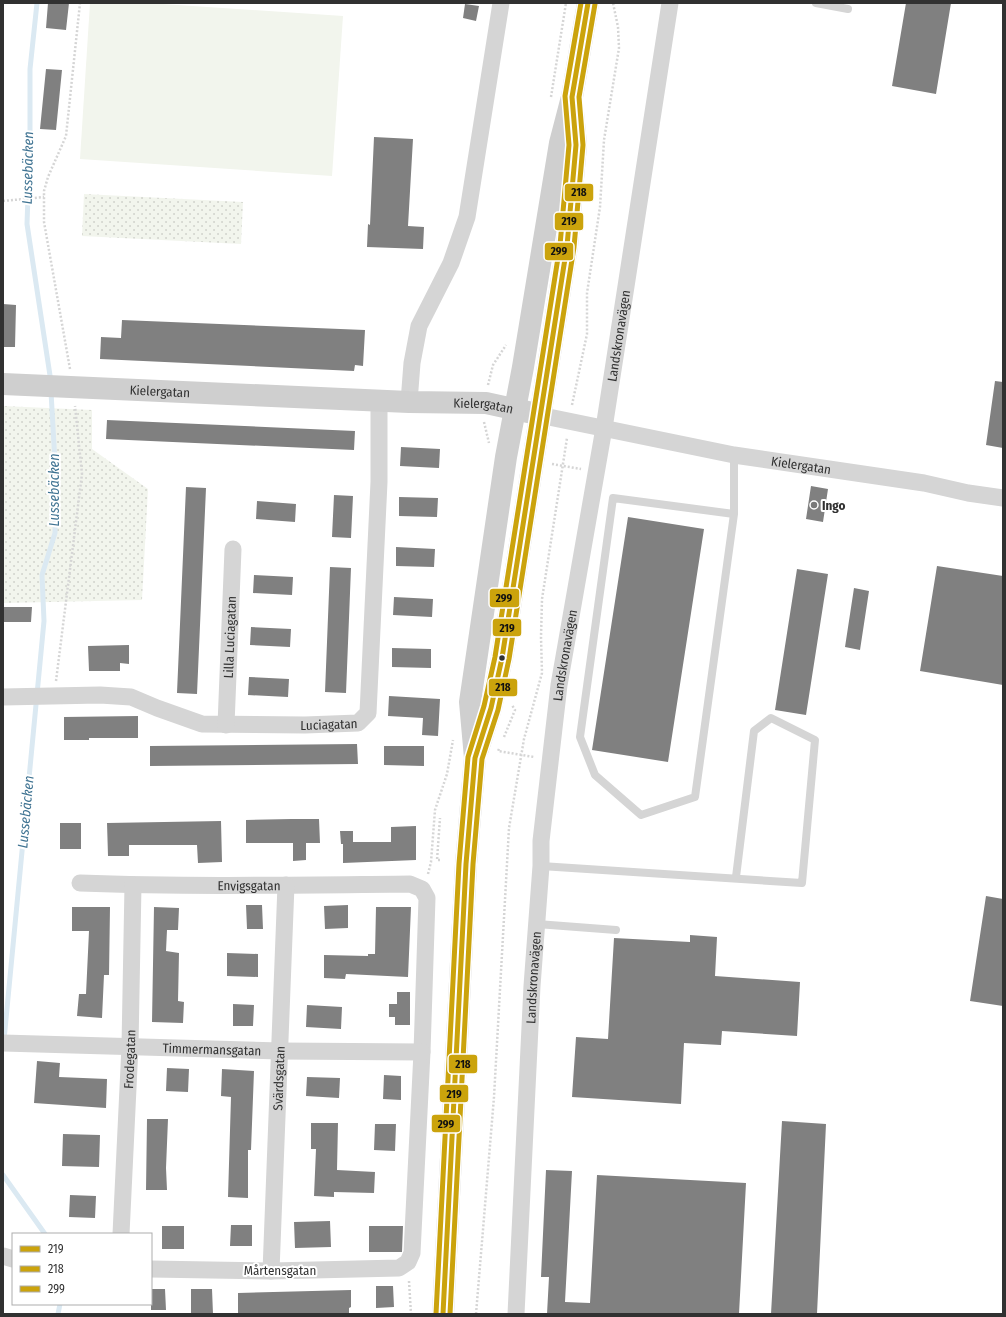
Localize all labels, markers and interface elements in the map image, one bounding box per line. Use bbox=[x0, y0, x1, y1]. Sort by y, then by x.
water label: Lussebäcken bbox=[19, 131, 37, 205]
line badge: 218 bbox=[564, 183, 594, 202]
text: 218 bbox=[570, 186, 587, 199]
line badge: 219 bbox=[554, 212, 584, 231]
text: 219 bbox=[560, 215, 577, 228]
line badge: 299 bbox=[544, 242, 574, 261]
text: 299 bbox=[550, 245, 568, 258]
street label: Landskronavägen bbox=[604, 289, 633, 383]
street label: Kielergatan bbox=[129, 382, 190, 400]
street label: Kielergatan bbox=[453, 395, 515, 416]
water label: Lussebäcken bbox=[46, 453, 63, 527]
street label: Kielergatan bbox=[770, 453, 832, 477]
place label: Ingo bbox=[822, 498, 845, 513]
marker: Ingo bbox=[809, 500, 819, 510]
line badge: 299 bbox=[489, 588, 520, 608]
text: 299 bbox=[495, 592, 513, 605]
street label: Lilla Luciagatan bbox=[220, 596, 239, 679]
street label: Landskronavägen bbox=[550, 608, 580, 702]
line badge: 219 bbox=[492, 618, 522, 637]
text: 219 bbox=[498, 622, 515, 635]
unlabelled marker bbox=[497, 653, 507, 663]
line badge: 218 bbox=[488, 678, 518, 697]
text: 218 bbox=[494, 681, 511, 694]
street label: Luciagatan bbox=[300, 716, 358, 733]
water label: Lussebäcken bbox=[14, 775, 38, 849]
street label: Envigsgatan bbox=[217, 878, 281, 893]
street label: Landskronavägen bbox=[523, 931, 544, 1024]
street label: Frodegatan bbox=[120, 1029, 138, 1089]
street label: Timmermansgatan bbox=[162, 1040, 261, 1058]
street label: Svärdsgatan bbox=[270, 1046, 287, 1111]
line badge: 218 bbox=[448, 1054, 478, 1074]
text: 218 bbox=[454, 1058, 471, 1071]
line badge: 219 bbox=[439, 1084, 469, 1103]
text: 219 bbox=[445, 1088, 462, 1101]
line badge: 299 bbox=[431, 1114, 461, 1133]
text: 299 bbox=[437, 1118, 455, 1131]
legend bbox=[12, 1233, 152, 1305]
text: 219 bbox=[48, 1242, 64, 1256]
text: 218 bbox=[48, 1262, 64, 1276]
street label: Mårtensgatan bbox=[244, 1263, 316, 1278]
text: 299 bbox=[48, 1282, 65, 1296]

